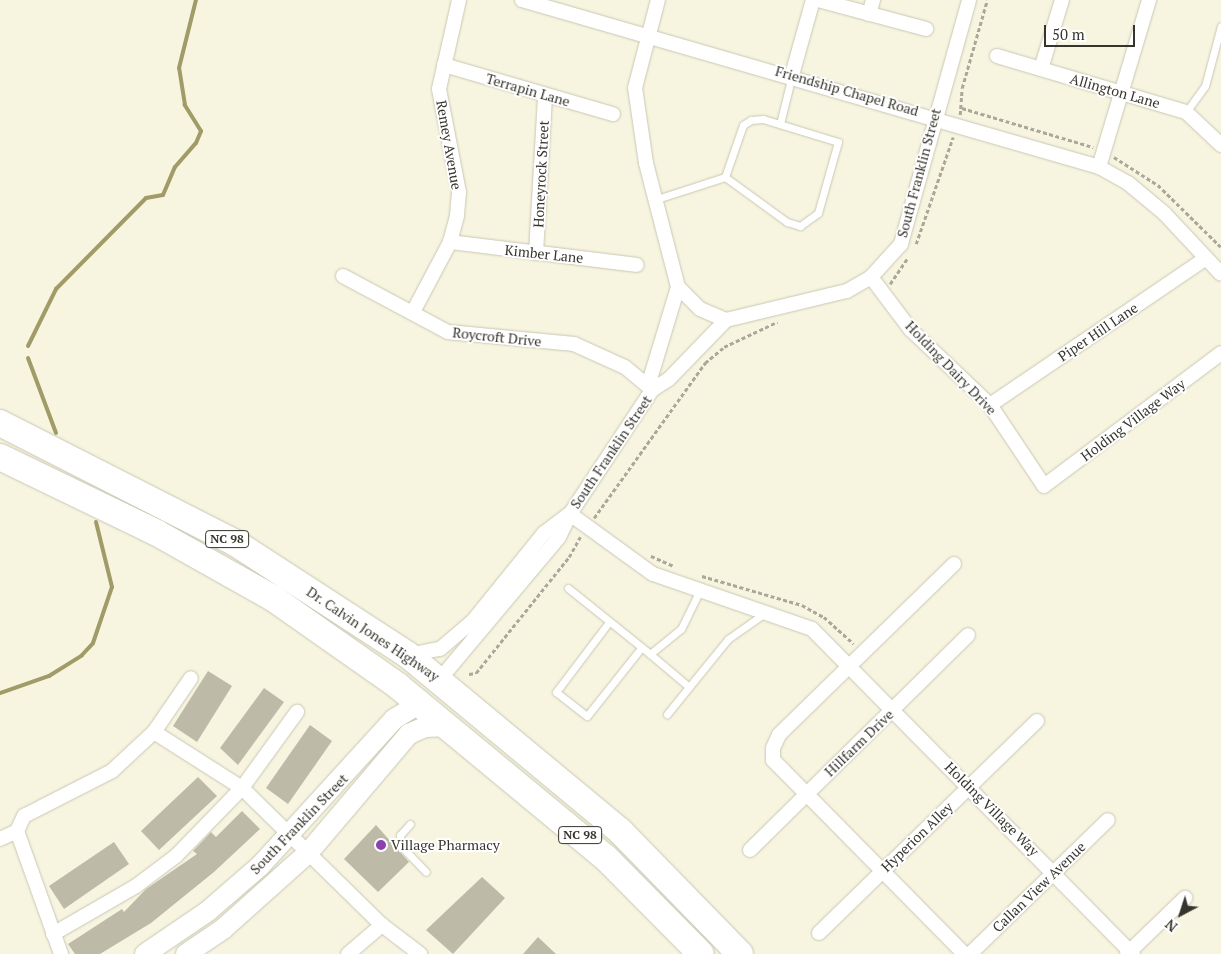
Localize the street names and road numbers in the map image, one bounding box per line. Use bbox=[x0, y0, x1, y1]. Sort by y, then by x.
street label: Friendship Chapel Road bbox=[773, 62, 921, 120]
street label: Terrapin Lane bbox=[484, 70, 572, 110]
street label: Allington Lane bbox=[1068, 70, 1162, 112]
street label: Remey Avenue bbox=[433, 99, 465, 191]
street label: South Franklin Street bbox=[894, 106, 944, 240]
street label: Honeyrock Street bbox=[530, 120, 552, 228]
street label: Kimber Lane bbox=[504, 242, 584, 266]
street label: Piper Hill Lane bbox=[1055, 299, 1141, 365]
street label: Holding Dairy Drive bbox=[902, 318, 1000, 418]
street label: Roycroft Drive bbox=[452, 324, 542, 350]
street label: Holding Village Way bbox=[1077, 375, 1189, 465]
street label: South Franklin Street bbox=[567, 392, 655, 512]
road number: NC 98 bbox=[204, 530, 250, 548]
street label: Dr. Calvin Jones Highway bbox=[303, 583, 443, 685]
street label: Hillfarm Drive bbox=[821, 706, 897, 780]
street label: Holding Village Way bbox=[941, 758, 1043, 860]
street label: South Franklin Street bbox=[247, 770, 351, 878]
street label: Hyperion Alley bbox=[878, 799, 956, 875]
road number: NC 98 bbox=[558, 826, 602, 844]
street label: Callan View Avenue bbox=[989, 838, 1089, 936]

